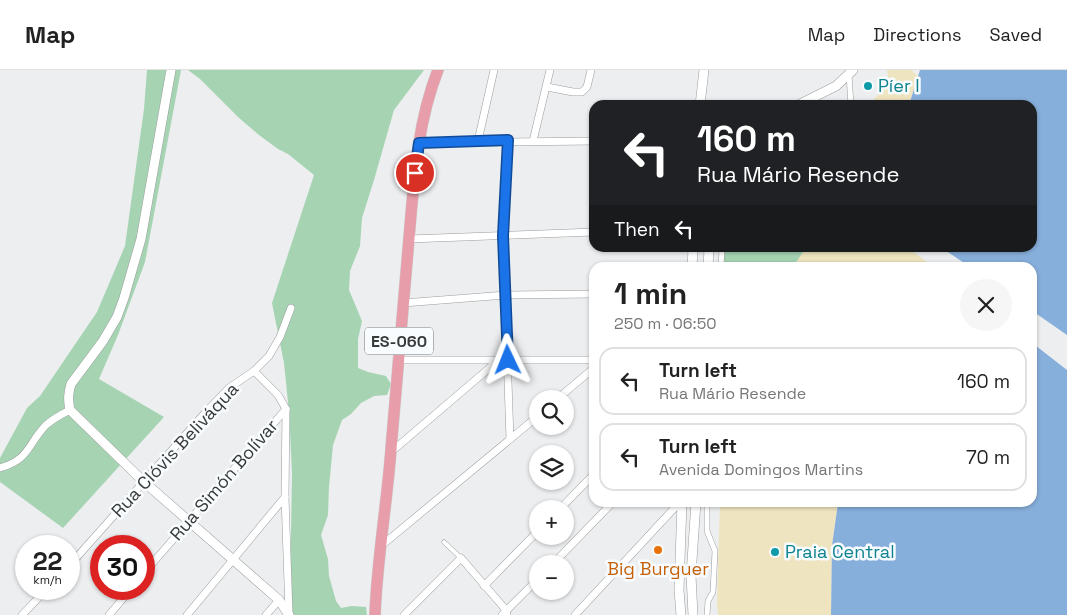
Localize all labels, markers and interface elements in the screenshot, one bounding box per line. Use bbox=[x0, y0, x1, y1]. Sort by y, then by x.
text: Map bbox=[25, 19, 75, 50]
text: Map bbox=[808, 23, 845, 46]
text: Directions bbox=[873, 23, 962, 46]
text: Saved bbox=[990, 23, 1042, 46]
place label: Píer I bbox=[878, 74, 920, 97]
marker: Píer I bbox=[862, 80, 874, 92]
text: 160 m bbox=[697, 117, 796, 161]
icon: left bbox=[614, 120, 679, 185]
pin bbox=[394, 152, 436, 194]
icon: arrive bbox=[401, 159, 429, 187]
text: Rua Mário Resende bbox=[697, 160, 899, 188]
icon: left bbox=[670, 215, 698, 243]
text: Then bbox=[614, 217, 660, 242]
text: 1 min bbox=[614, 274, 687, 313]
button: close bbox=[960, 279, 1012, 331]
text: 250 m · 06:50 bbox=[614, 313, 717, 334]
road number: ES-060 bbox=[365, 328, 433, 354]
position arrow bbox=[481, 333, 533, 385]
text: Turn left bbox=[659, 358, 737, 383]
icon: left bbox=[616, 367, 644, 395]
text: 160 m bbox=[957, 369, 1010, 394]
street label: Rua Clóvis Beliváqua bbox=[106, 377, 243, 522]
text: Rua Mário Resende bbox=[659, 383, 806, 404]
map controls bbox=[529, 390, 574, 600]
button: search bbox=[529, 390, 574, 435]
street label: Rua Simón Bolívar bbox=[165, 414, 283, 545]
text: Turn left bbox=[659, 434, 737, 459]
icon: left bbox=[616, 443, 644, 471]
button: layers bbox=[529, 445, 574, 490]
text: 70 m bbox=[966, 445, 1010, 470]
text: Avenida Domingos Martins bbox=[659, 459, 863, 480]
button: + bbox=[529, 500, 574, 545]
speed limit sign: 30 bbox=[90, 535, 155, 600]
place label: Praia Central bbox=[785, 540, 895, 563]
marker: Big Burguer bbox=[652, 544, 664, 556]
text: 22 bbox=[33, 545, 62, 577]
marker: Praia Central bbox=[769, 546, 781, 558]
button: − bbox=[529, 555, 574, 600]
place label: Big Burguer bbox=[607, 557, 709, 580]
text: km/h bbox=[33, 572, 62, 588]

